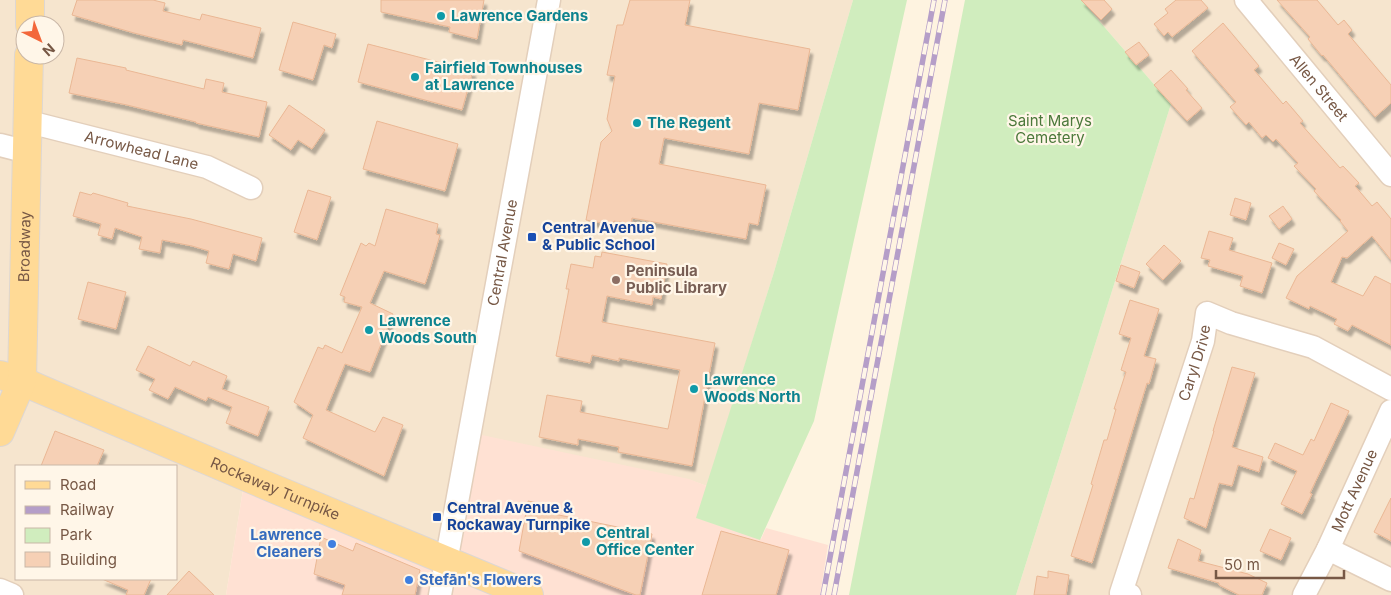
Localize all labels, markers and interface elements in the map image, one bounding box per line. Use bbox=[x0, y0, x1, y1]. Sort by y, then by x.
place label: Lawrence Gardens bbox=[451, 6, 588, 25]
marker: Lawrence Gardens bbox=[435, 10, 447, 22]
north arrow bbox=[15, 15, 65, 65]
text: N bbox=[39, 40, 59, 60]
street label: Allen Street bbox=[1286, 50, 1353, 125]
place label: Fairfield Townhouses at Lawrence bbox=[425, 58, 582, 94]
marker: Fairfield Townhouses at Lawrence bbox=[409, 71, 421, 83]
park label: Saint Marys Cemetery bbox=[1008, 111, 1092, 147]
place label: The Regent bbox=[647, 113, 731, 132]
marker: The Regent bbox=[631, 117, 643, 129]
street label: Arrowhead Lane bbox=[83, 126, 201, 173]
street label: Central Avenue bbox=[483, 198, 521, 308]
street label: Broadway bbox=[14, 210, 35, 282]
place label: Central Avenue & Public School bbox=[542, 218, 655, 254]
marker: Central Avenue & Public School bbox=[526, 231, 538, 243]
place label: Peninsula Public Library bbox=[626, 261, 727, 297]
marker: Peninsula Public Library bbox=[610, 274, 622, 286]
place label: Lawrence Woods South bbox=[379, 311, 477, 347]
marker: Lawrence Woods South bbox=[363, 324, 375, 336]
street label: Caryl Drive bbox=[1174, 324, 1214, 403]
place label: Lawrence Woods North bbox=[704, 370, 801, 406]
marker: Lawrence Woods North bbox=[688, 383, 700, 395]
street label: Mott Avenue bbox=[1327, 446, 1381, 535]
street label: Rockaway Turnpike bbox=[208, 453, 343, 524]
legend bbox=[15, 465, 178, 580]
text: Road bbox=[60, 475, 96, 494]
place label: Central Avenue & Rockaway Turnpike bbox=[447, 498, 591, 534]
text: Railway bbox=[60, 500, 115, 519]
marker: Central Avenue & Rockaway Turnpike bbox=[431, 511, 443, 523]
place label: Central Office Center bbox=[596, 523, 694, 559]
text: Park bbox=[60, 525, 93, 544]
place label: Lawrence Cleaners bbox=[250, 525, 322, 561]
marker: Central Office Center bbox=[580, 536, 592, 548]
marker: Lawrence Cleaners bbox=[326, 538, 338, 550]
scale bar bbox=[1216, 548, 1344, 580]
text: Building bbox=[60, 550, 117, 569]
text: 50 m bbox=[1224, 555, 1260, 574]
place label: Stefān's Flowers bbox=[419, 570, 541, 589]
marker: Stefān's Flowers bbox=[403, 574, 415, 586]

